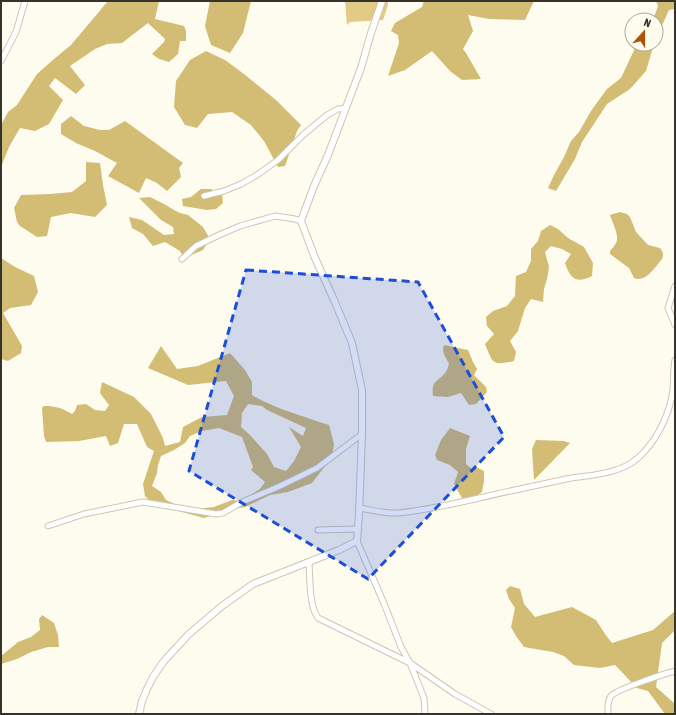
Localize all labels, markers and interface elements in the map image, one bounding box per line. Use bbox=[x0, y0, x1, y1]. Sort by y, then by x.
north arrow bbox=[624, 12, 664, 52]
text: N bbox=[642, 16, 653, 29]

